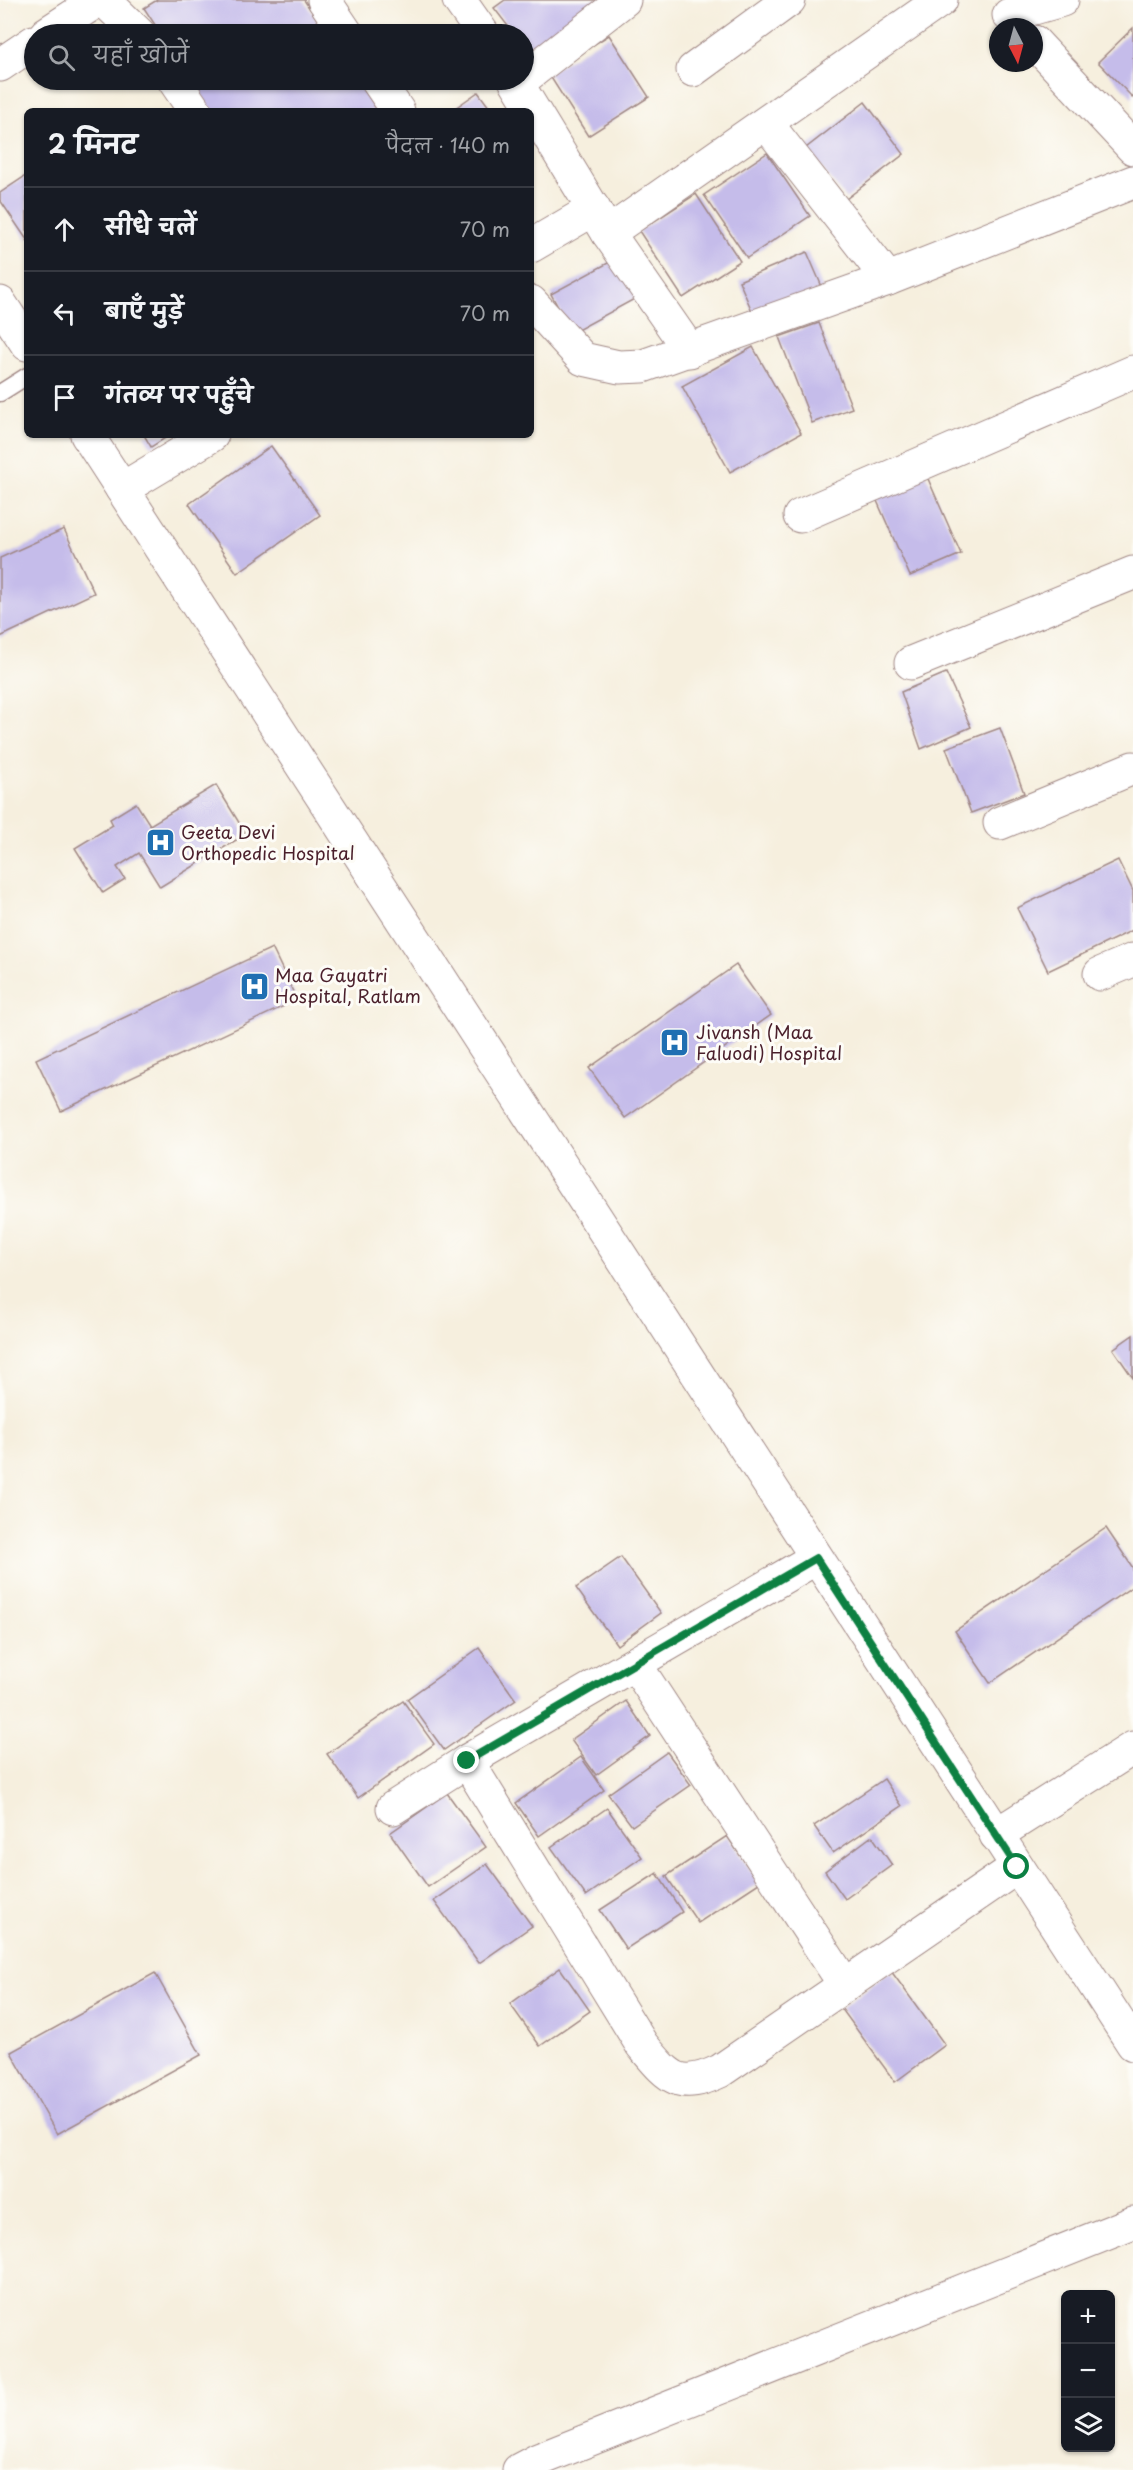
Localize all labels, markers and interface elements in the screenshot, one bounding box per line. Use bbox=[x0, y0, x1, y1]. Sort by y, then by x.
north arrow bbox=[989, 18, 1043, 72]
search box bbox=[24, 24, 534, 90]
text: यहाँ खोजें bbox=[93, 37, 189, 70]
icon: search bbox=[45, 41, 78, 74]
text: 2 मिनट bbox=[48, 124, 138, 163]
text: पैदल · 140 m bbox=[386, 130, 510, 160]
text: सीधे चलें bbox=[105, 209, 197, 242]
icon: ahead bbox=[48, 213, 81, 246]
text: 70 m bbox=[460, 214, 510, 244]
text: बाएँ मुड़ें bbox=[105, 293, 184, 326]
icon: left bbox=[48, 297, 81, 330]
text: 70 m bbox=[460, 298, 510, 328]
text: गंतव्य पर पहुँचे bbox=[105, 377, 253, 410]
icon: arrive bbox=[48, 381, 81, 414]
place label: Geeta Devi Orthopedic Hospital bbox=[181, 818, 355, 866]
hospital icon: Geeta Devi Orthopedic Hospital bbox=[144, 827, 176, 859]
place label: Maa Gayatri Hospital, Ratlam bbox=[275, 961, 421, 1009]
hospital icon: Maa Gayatri Hospital, Ratlam bbox=[238, 970, 270, 1002]
place label: Jivansh (Maa Faluodi) Hospital bbox=[696, 1018, 842, 1066]
hospital icon: Jivansh (Maa Faluodi) Hospital bbox=[659, 1027, 691, 1059]
route end bbox=[453, 1747, 479, 1773]
route start bbox=[1003, 1853, 1029, 1879]
map controls bbox=[1061, 2290, 1115, 2452]
button: + bbox=[1061, 2290, 1115, 2344]
button: − bbox=[1061, 2344, 1115, 2398]
button: layers bbox=[1061, 2398, 1115, 2452]

